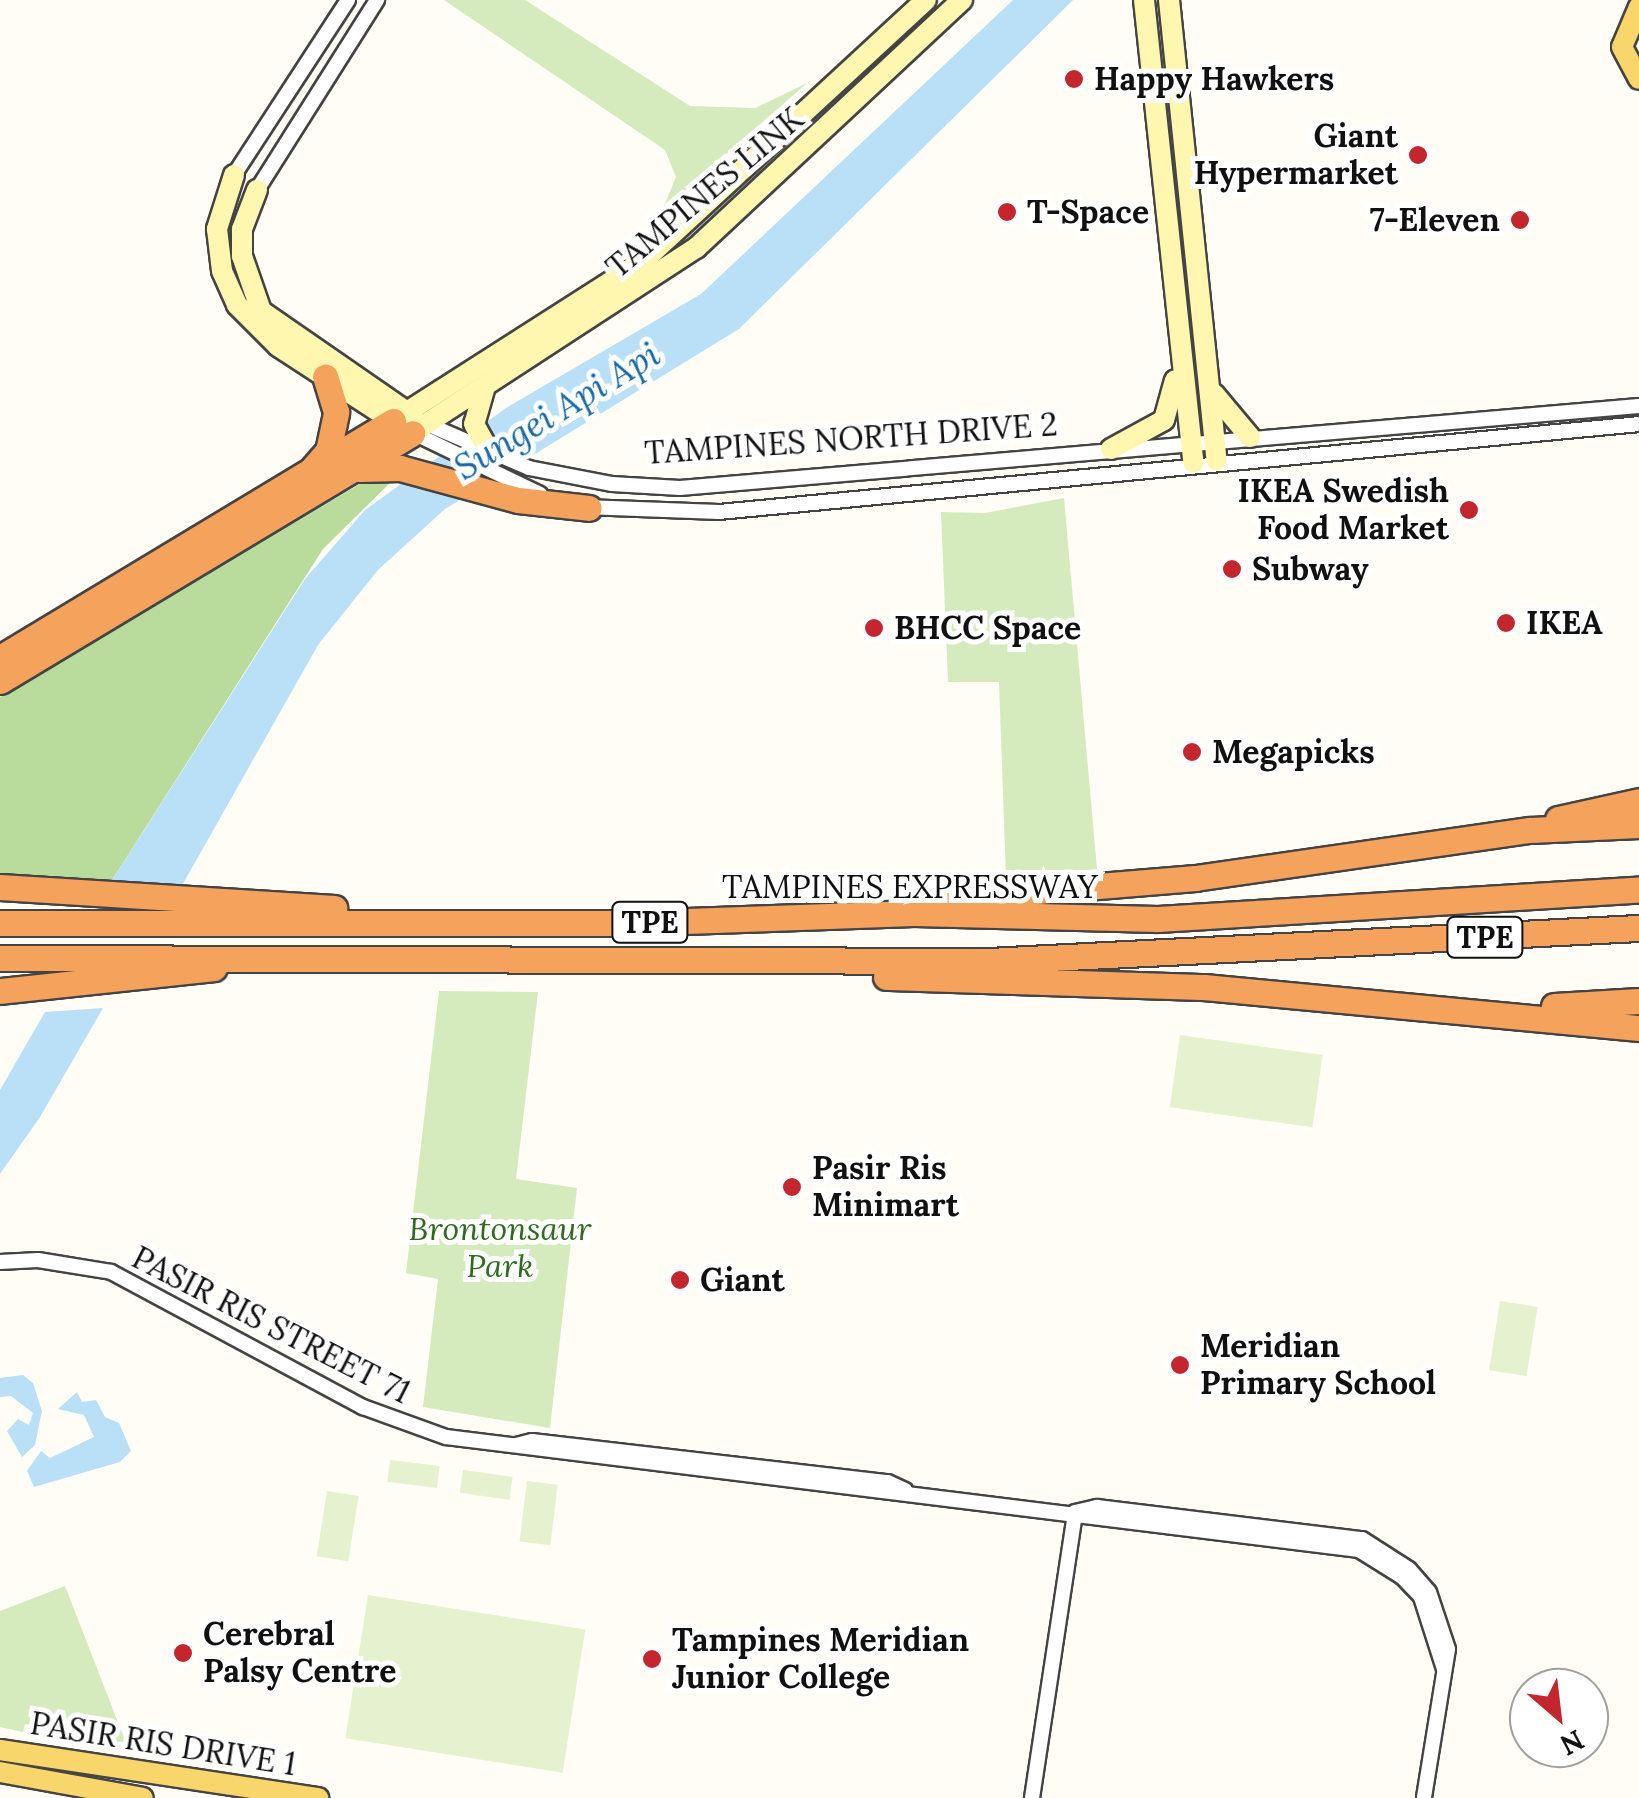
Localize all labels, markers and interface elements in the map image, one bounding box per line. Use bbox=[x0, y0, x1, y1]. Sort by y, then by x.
place label: Happy Hawkers bbox=[1094, 60, 1334, 98]
marker: Happy Hawkers bbox=[1063, 68, 1085, 90]
street label: TAMPINES LINK bbox=[599, 99, 811, 287]
place label: Giant Hypermarket bbox=[1194, 118, 1398, 193]
marker: Giant Hypermarket bbox=[1407, 144, 1429, 166]
place label: T-Space bbox=[1027, 193, 1149, 231]
marker: T-Space bbox=[996, 201, 1018, 223]
place label: 7-Eleven bbox=[1370, 201, 1500, 239]
marker: 7-Eleven bbox=[1509, 209, 1531, 231]
water label: Sungei Api Api bbox=[447, 333, 667, 489]
street label: TAMPINES NORTH DRIVE 2 bbox=[643, 405, 1059, 473]
place label: IKEA Swedish Food Market bbox=[1238, 473, 1449, 548]
marker: IKEA Swedish Food Market bbox=[1458, 499, 1480, 521]
place label: Subway bbox=[1252, 550, 1369, 588]
marker: Subway bbox=[1221, 558, 1243, 580]
place label: IKEA bbox=[1526, 604, 1603, 642]
place label: BHCC Space bbox=[894, 609, 1081, 647]
marker: IKEA bbox=[1495, 612, 1517, 634]
marker: BHCC Space bbox=[863, 617, 885, 639]
place label: Megapicks bbox=[1212, 733, 1375, 771]
marker: Megapicks bbox=[1181, 741, 1203, 763]
street label: TAMPINES EXPRESSWAY bbox=[722, 868, 1098, 906]
road number: TPE bbox=[610, 897, 690, 947]
road number: TPE bbox=[1445, 912, 1525, 962]
place label: Pasir Ris Minimart bbox=[812, 1150, 959, 1225]
marker: Pasir Ris Minimart bbox=[781, 1176, 803, 1198]
park label: Brontonsaur Park bbox=[408, 1211, 592, 1286]
street label: PASIR RIS STREET 71 bbox=[126, 1238, 416, 1412]
place label: Giant bbox=[700, 1261, 785, 1299]
marker: Giant bbox=[669, 1269, 691, 1291]
place label: Meridian Primary School bbox=[1200, 1328, 1436, 1403]
marker: Meridian Primary School bbox=[1169, 1354, 1191, 1376]
place label: Cerebral Palsy Centre bbox=[203, 1616, 396, 1691]
place label: Tampines Meridian Junior College bbox=[672, 1622, 969, 1697]
marker: Cerebral Palsy Centre bbox=[172, 1642, 194, 1664]
marker: Tampines Meridian Junior College bbox=[641, 1648, 663, 1670]
north arrow bbox=[1509, 1668, 1609, 1768]
street label: PASIR RIS DRIVE 1 bbox=[28, 1704, 298, 1784]
text: N bbox=[1554, 1722, 1590, 1764]

